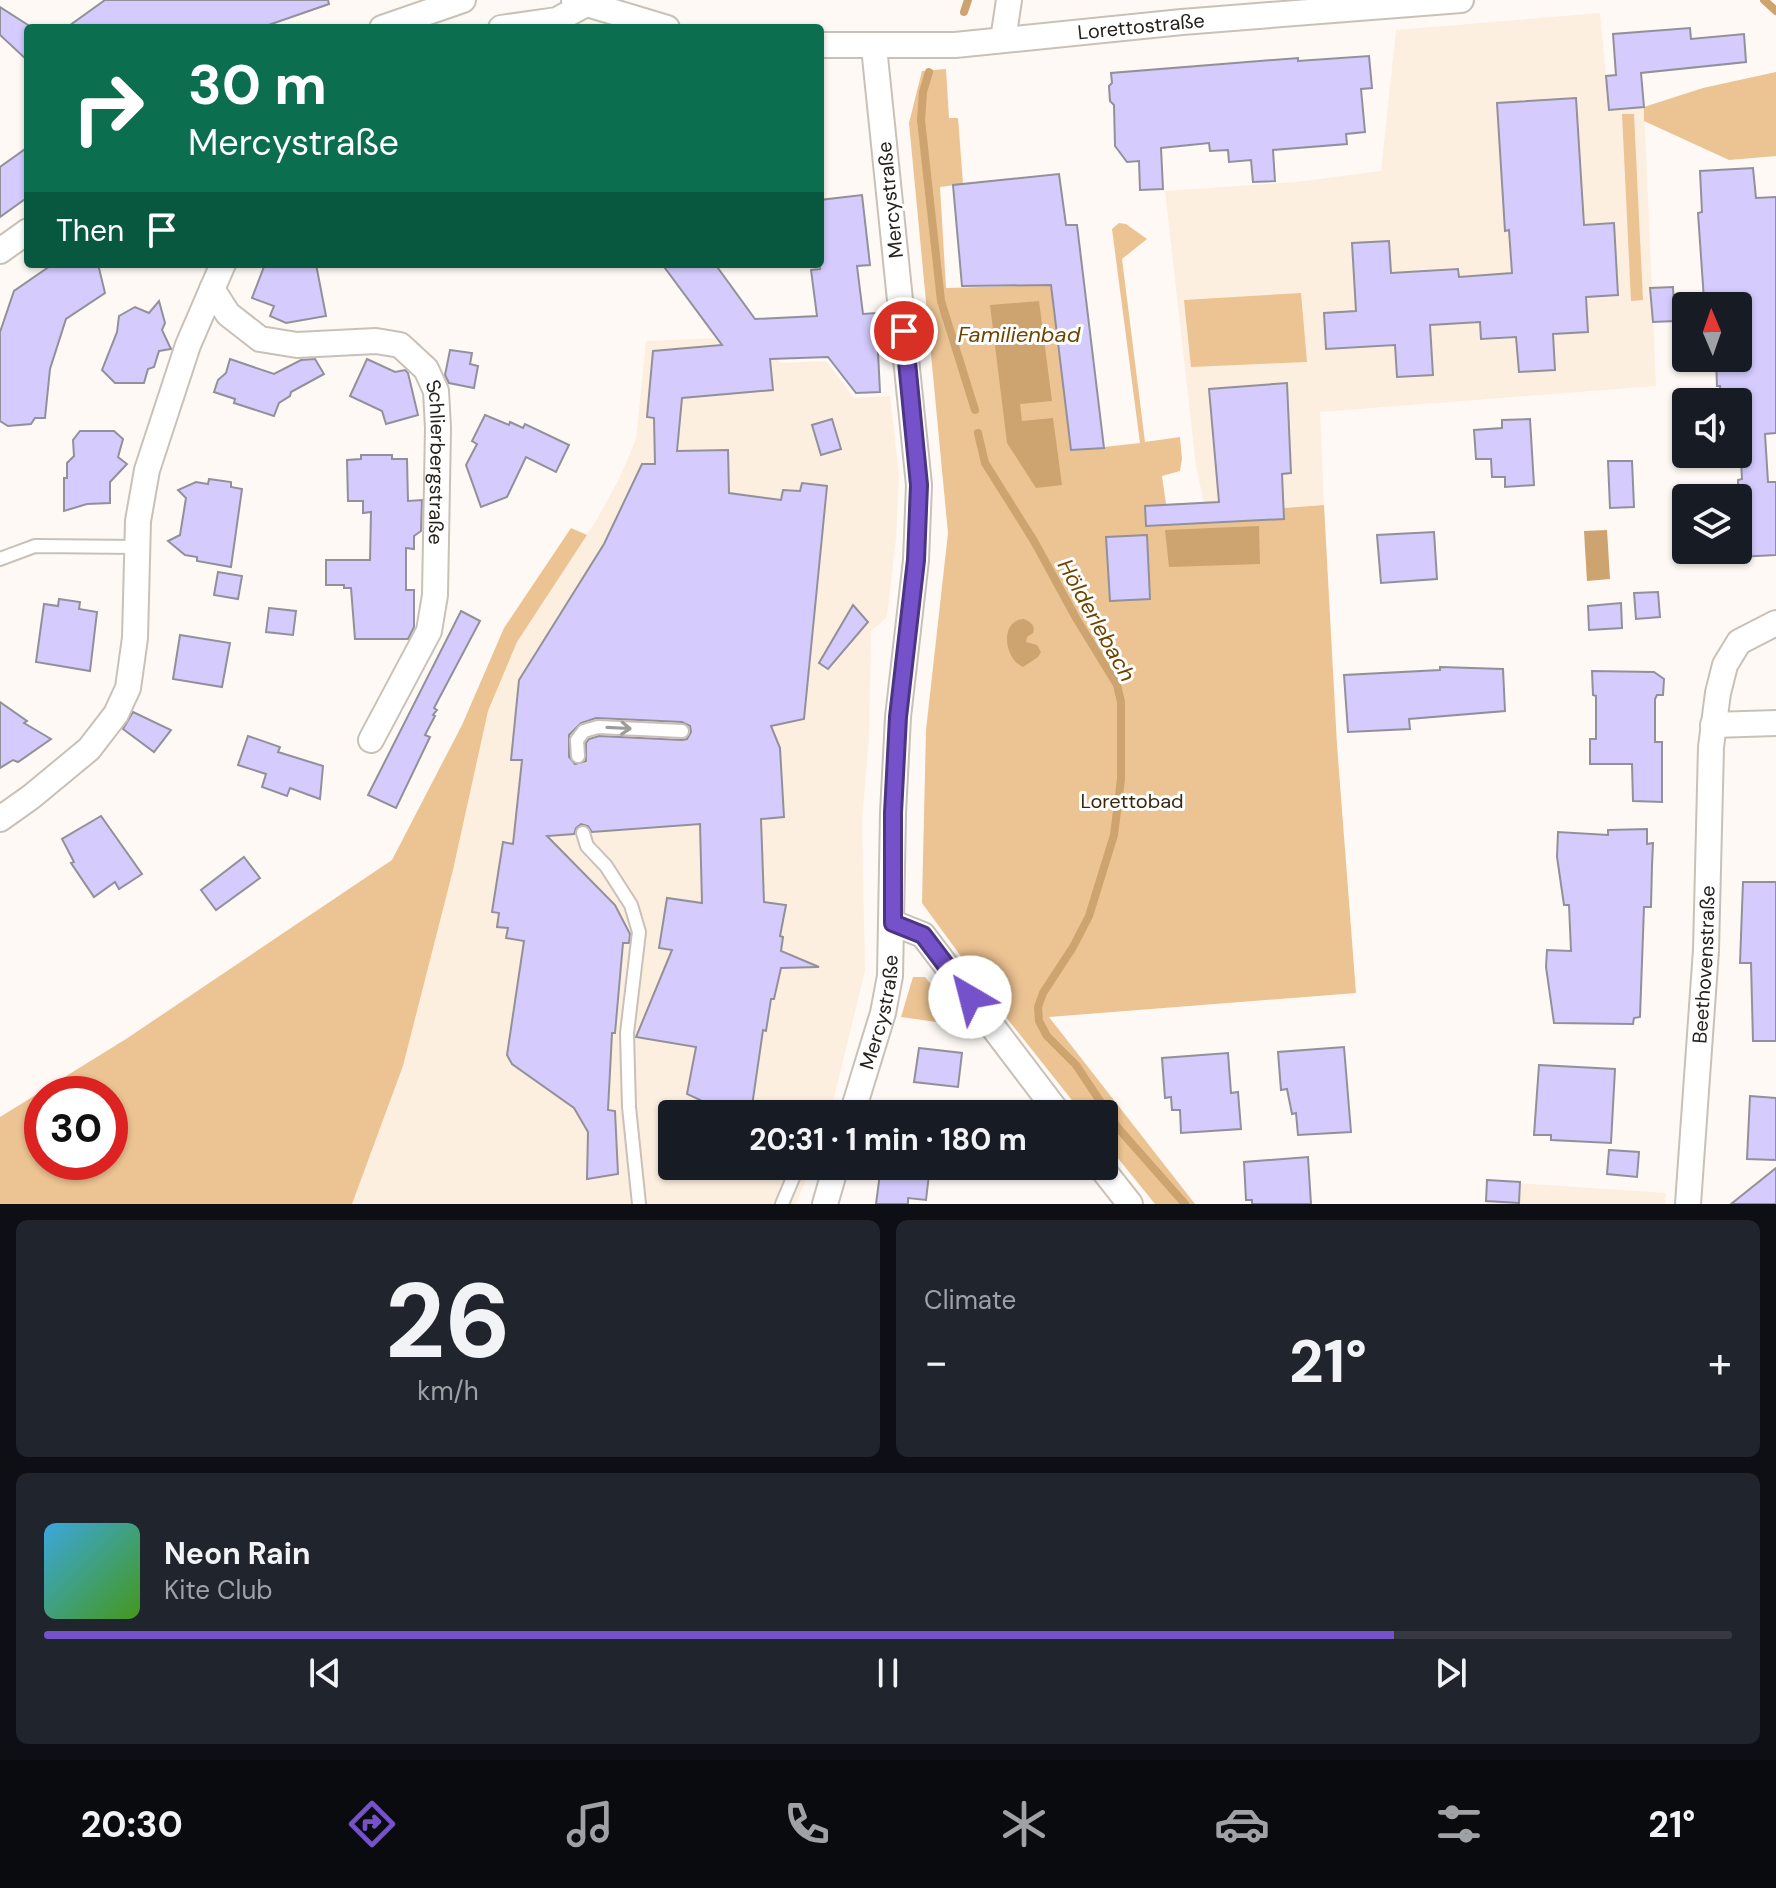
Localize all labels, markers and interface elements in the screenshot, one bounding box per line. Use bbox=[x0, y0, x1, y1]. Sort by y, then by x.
street label: Lorettostraße bbox=[1076, 7, 1206, 46]
text: 30 m bbox=[188, 48, 327, 121]
icon: right bbox=[56, 56, 160, 160]
text: Mercystraße bbox=[188, 119, 399, 166]
street label: Mercystraße bbox=[871, 140, 909, 260]
icon: arrive bbox=[140, 208, 184, 252]
text: Then bbox=[56, 211, 124, 250]
north arrow bbox=[1672, 292, 1752, 372]
map controls bbox=[1672, 292, 1752, 564]
pin bbox=[870, 297, 938, 365]
icon: arrive bbox=[882, 309, 926, 353]
water label: Familienbad bbox=[958, 320, 1081, 349]
street label: Schlierbergstraße bbox=[420, 375, 451, 545]
button: sound bbox=[1672, 388, 1752, 468]
button: layers bbox=[1672, 484, 1752, 564]
water label: Hölderlebach bbox=[1051, 554, 1142, 687]
one-way arrow bbox=[605, 721, 632, 736]
park label: Lorettobad bbox=[1080, 788, 1184, 814]
street label: Beethovenstraße bbox=[1686, 885, 1721, 1044]
street label: Mercystraße bbox=[853, 954, 903, 1073]
position arrow bbox=[928, 955, 1012, 1039]
speed limit sign: 30 bbox=[24, 1076, 128, 1180]
text: 20:31 · 1 min · 180 m bbox=[749, 1120, 1027, 1159]
text: 26 bbox=[385, 1254, 511, 1389]
text: Climate bbox=[924, 1283, 1016, 1317]
text: 21° bbox=[1289, 1322, 1367, 1401]
text: − bbox=[924, 1333, 948, 1391]
text: + bbox=[1708, 1333, 1732, 1391]
text: km/h bbox=[417, 1374, 479, 1408]
text: Neon Rain bbox=[164, 1534, 310, 1573]
text: Kite Club bbox=[164, 1573, 273, 1607]
icon: previous bbox=[303, 1651, 347, 1695]
icon: pause bbox=[866, 1651, 910, 1695]
icon: next bbox=[1429, 1651, 1473, 1695]
icon: directions bbox=[344, 1796, 400, 1852]
icon: music bbox=[562, 1796, 618, 1852]
icon: phone bbox=[779, 1796, 835, 1852]
icon: climate bbox=[996, 1796, 1052, 1852]
icon: car bbox=[1214, 1796, 1270, 1852]
icon: filters bbox=[1431, 1796, 1487, 1852]
text: 20:30 bbox=[81, 1801, 183, 1848]
text: 21° bbox=[1648, 1801, 1695, 1848]

